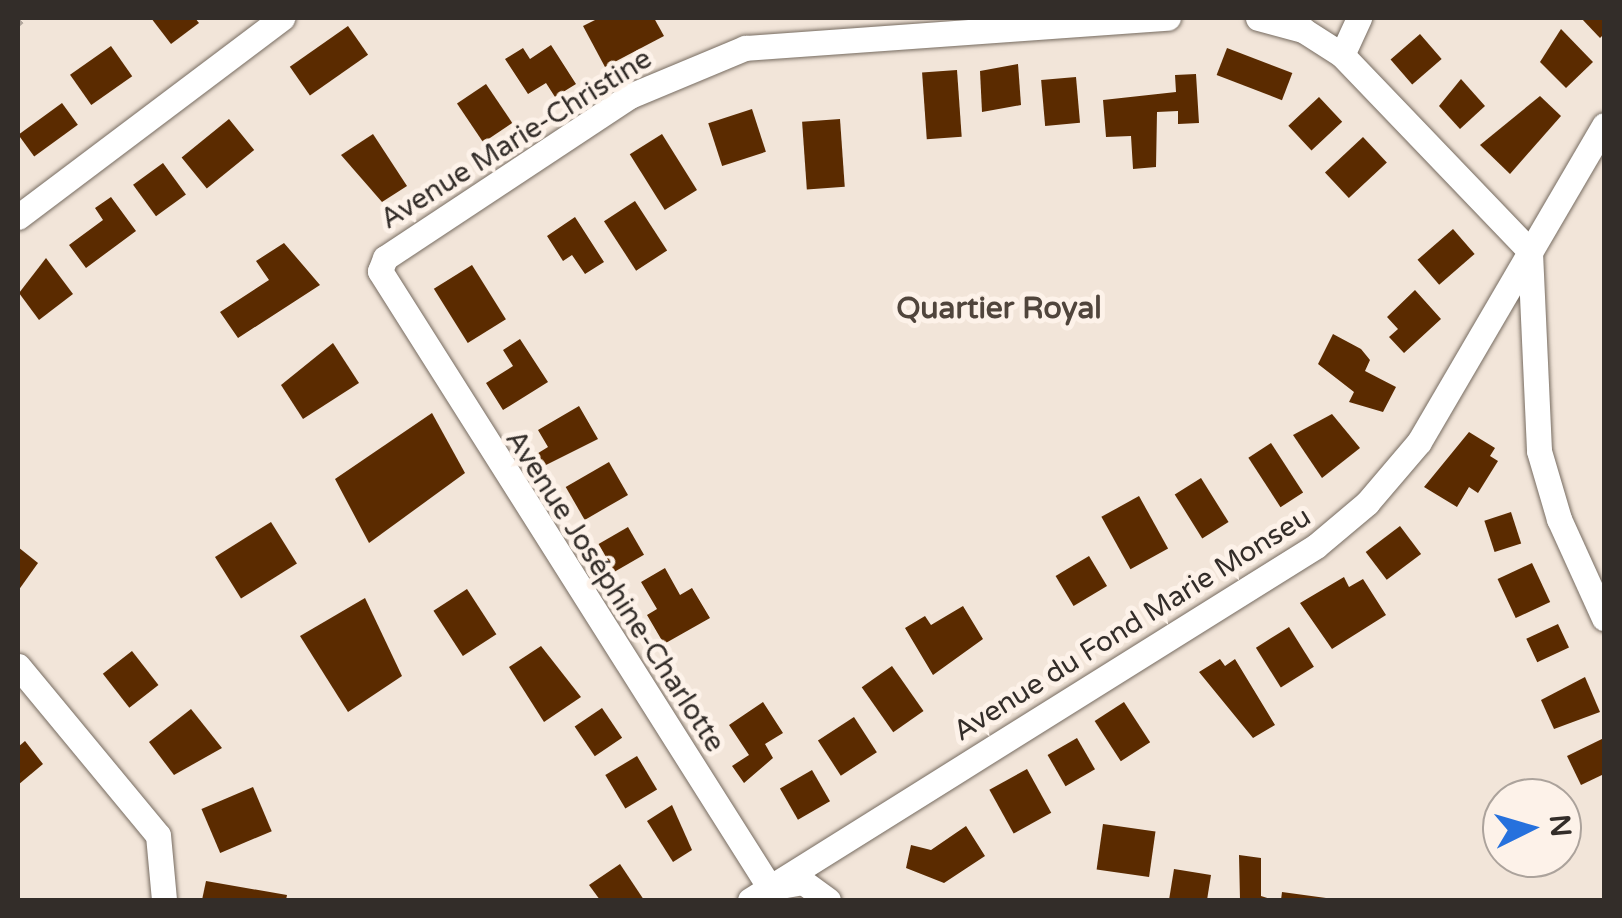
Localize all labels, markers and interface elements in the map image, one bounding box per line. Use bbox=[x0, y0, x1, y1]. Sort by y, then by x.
street label: Avenue Marie-Christine bbox=[374, 42, 658, 236]
district label: Quartier Royal bbox=[896, 291, 1102, 327]
street label: Avenue Joséphine-Charlotte bbox=[498, 424, 732, 758]
street label: Avenue du Fond Marie Monseu bbox=[947, 500, 1317, 748]
north arrow bbox=[1482, 778, 1582, 878]
text: N bbox=[1542, 813, 1578, 838]

